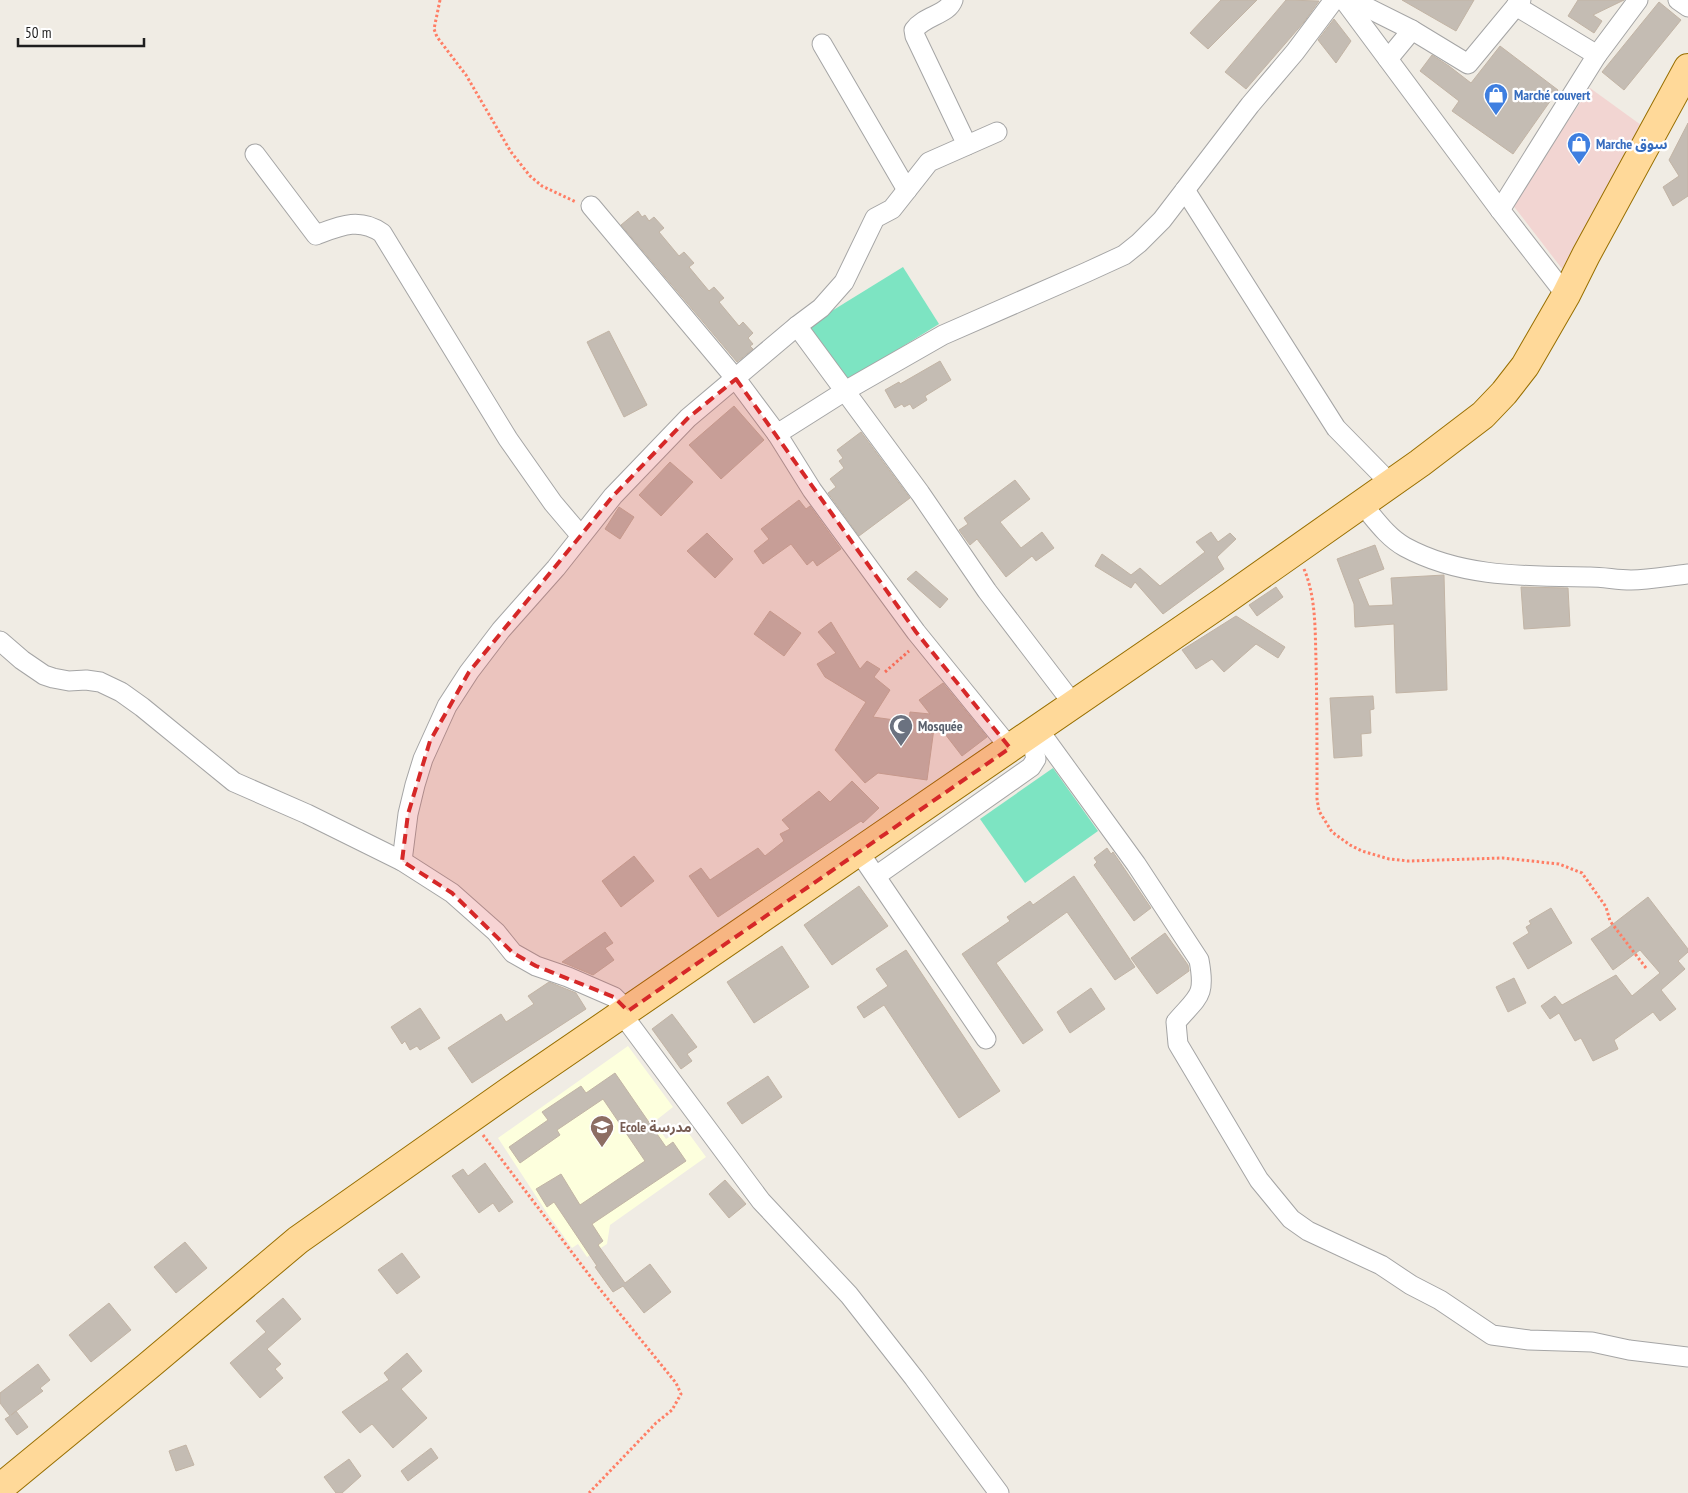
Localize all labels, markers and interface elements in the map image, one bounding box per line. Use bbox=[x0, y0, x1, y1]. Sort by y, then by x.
scale bar bbox=[18, 15, 144, 47]
text: 50 m bbox=[25, 23, 51, 42]
shop icon: Marché couvert bbox=[1483, 82, 1509, 116]
place label: Marché couvert bbox=[1514, 86, 1590, 104]
shop icon: Marche سوق bbox=[1566, 131, 1592, 165]
place label: Marche سوق bbox=[1596, 135, 1668, 153]
mosque icon: Mosquée bbox=[888, 713, 914, 747]
place label: Mosquée bbox=[918, 717, 963, 735]
school or university icon: Ecole مدرسة bbox=[589, 1114, 615, 1148]
place label: Ecole مدرسة bbox=[620, 1118, 692, 1136]

